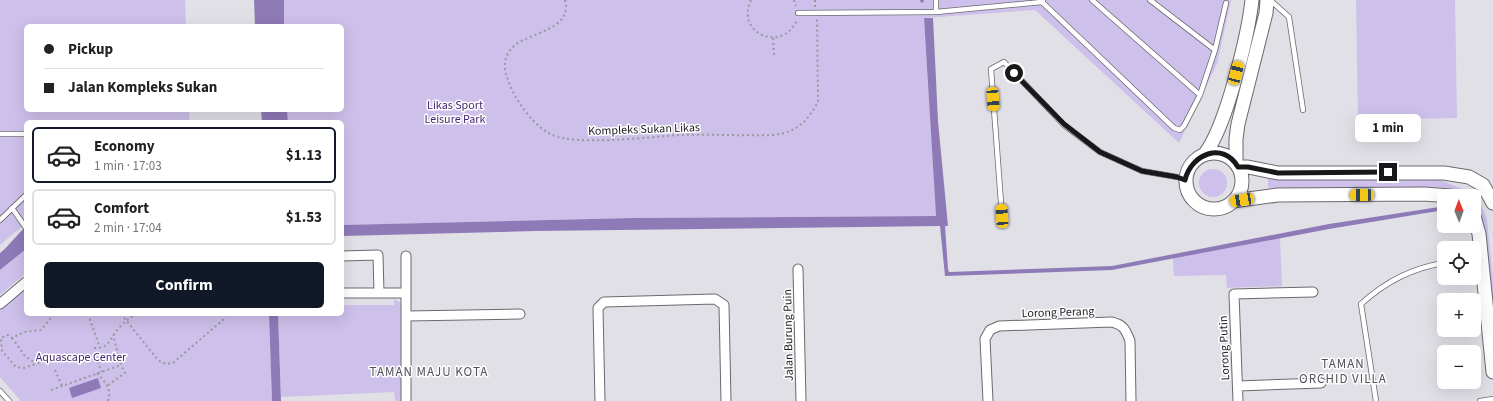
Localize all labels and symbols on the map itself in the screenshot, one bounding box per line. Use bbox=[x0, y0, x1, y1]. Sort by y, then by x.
car bbox=[1227, 60, 1245, 86]
route start bbox=[1005, 64, 1023, 82]
car bbox=[986, 87, 1000, 111]
park label: Likas Sport Leisure Park bbox=[425, 97, 486, 128]
callout: 1 min bbox=[1355, 114, 1421, 142]
street label: Kompleks Sukan Likas bbox=[588, 119, 700, 140]
route end bbox=[1379, 163, 1397, 181]
car bbox=[1350, 189, 1374, 201]
north arrow bbox=[1437, 189, 1481, 233]
car bbox=[1229, 192, 1255, 208]
car bbox=[995, 204, 1009, 228]
street label: Jalan Burung Puin bbox=[779, 289, 798, 381]
street label: Lorong Perang bbox=[1021, 303, 1095, 322]
street label: Lorong Putin bbox=[1215, 315, 1234, 381]
park label: Aquascape Center bbox=[36, 349, 127, 366]
district label: TAMAN ORCHID VILLA bbox=[1299, 355, 1387, 388]
district label: TAMAN MAJU KOTA bbox=[370, 363, 488, 381]

